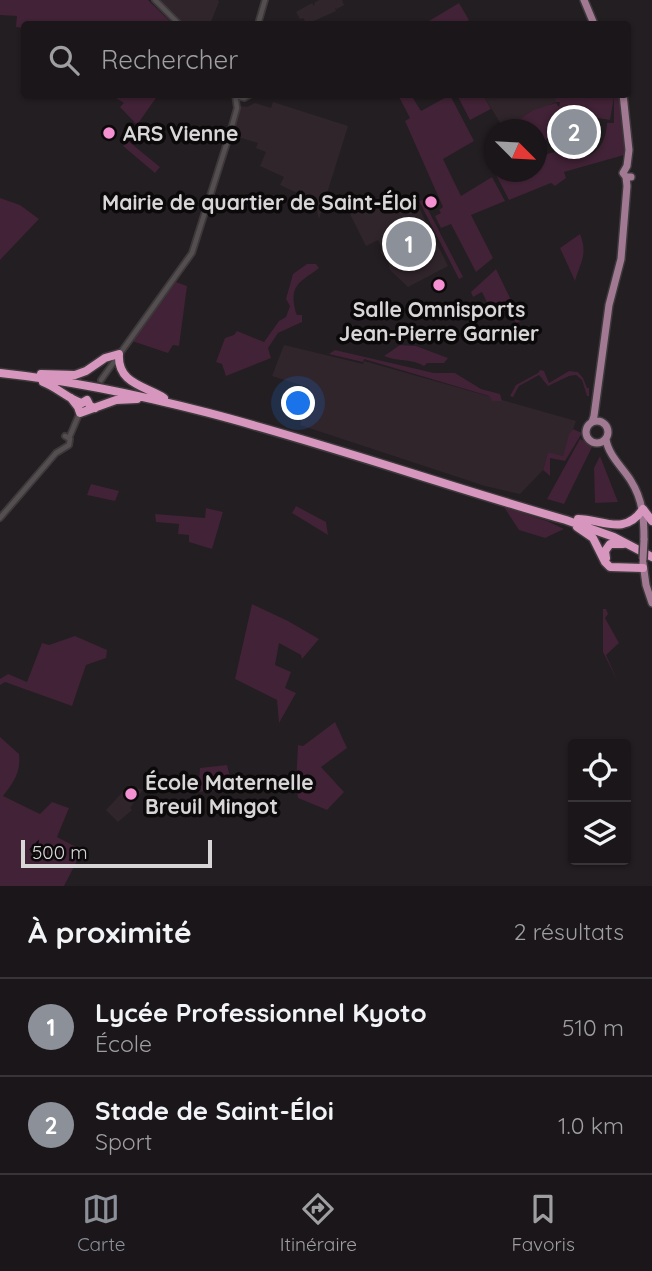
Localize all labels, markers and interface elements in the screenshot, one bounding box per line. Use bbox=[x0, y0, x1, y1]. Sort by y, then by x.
search box bbox=[21, 21, 631, 98]
icon: search bbox=[45, 41, 83, 79]
text: Rechercher bbox=[101, 43, 238, 76]
pin: 2 bbox=[551, 106, 597, 158]
north arrow bbox=[484, 119, 547, 182]
place label: ARS Vienne bbox=[123, 120, 238, 146]
marker: ARS Vienne bbox=[101, 125, 117, 141]
place label: Mairie de quartier de Saint-Éloi bbox=[102, 189, 417, 215]
marker: Mairie de quartier de Saint-Éloi bbox=[423, 194, 439, 210]
pin: 1 bbox=[386, 218, 432, 270]
marker: Salle Omnisports Jean-Pierre Garnier bbox=[431, 277, 447, 293]
place label: Salle Omnisports Jean-Pierre Garnier bbox=[339, 296, 539, 346]
your location bbox=[281, 386, 315, 420]
map controls bbox=[568, 739, 631, 865]
button: locate bbox=[568, 739, 631, 802]
place label: École Maternelle Breuil Mingot bbox=[145, 769, 314, 819]
marker: École Maternelle Breuil Mingot bbox=[123, 786, 139, 802]
button: layers bbox=[568, 802, 631, 865]
scale bar bbox=[21, 837, 212, 869]
text: 500 m bbox=[32, 840, 87, 864]
text: À proximité bbox=[28, 913, 192, 951]
text: 2 résultats bbox=[514, 917, 624, 946]
text: Lycée Professionnel Kyoto bbox=[95, 996, 427, 1029]
text: 1 bbox=[47, 1013, 55, 1042]
text: 510 m bbox=[562, 1013, 624, 1042]
text: École bbox=[95, 1029, 152, 1058]
text: Stade de Saint-Éloi bbox=[95, 1094, 334, 1127]
text: 2 bbox=[44, 1111, 58, 1140]
text: 1.0 km bbox=[558, 1111, 624, 1140]
text: Sport bbox=[95, 1127, 152, 1156]
tab: Carte bbox=[77, 1190, 125, 1256]
tab: Itinéraire bbox=[280, 1190, 357, 1256]
tab: Favoris bbox=[511, 1190, 575, 1256]

